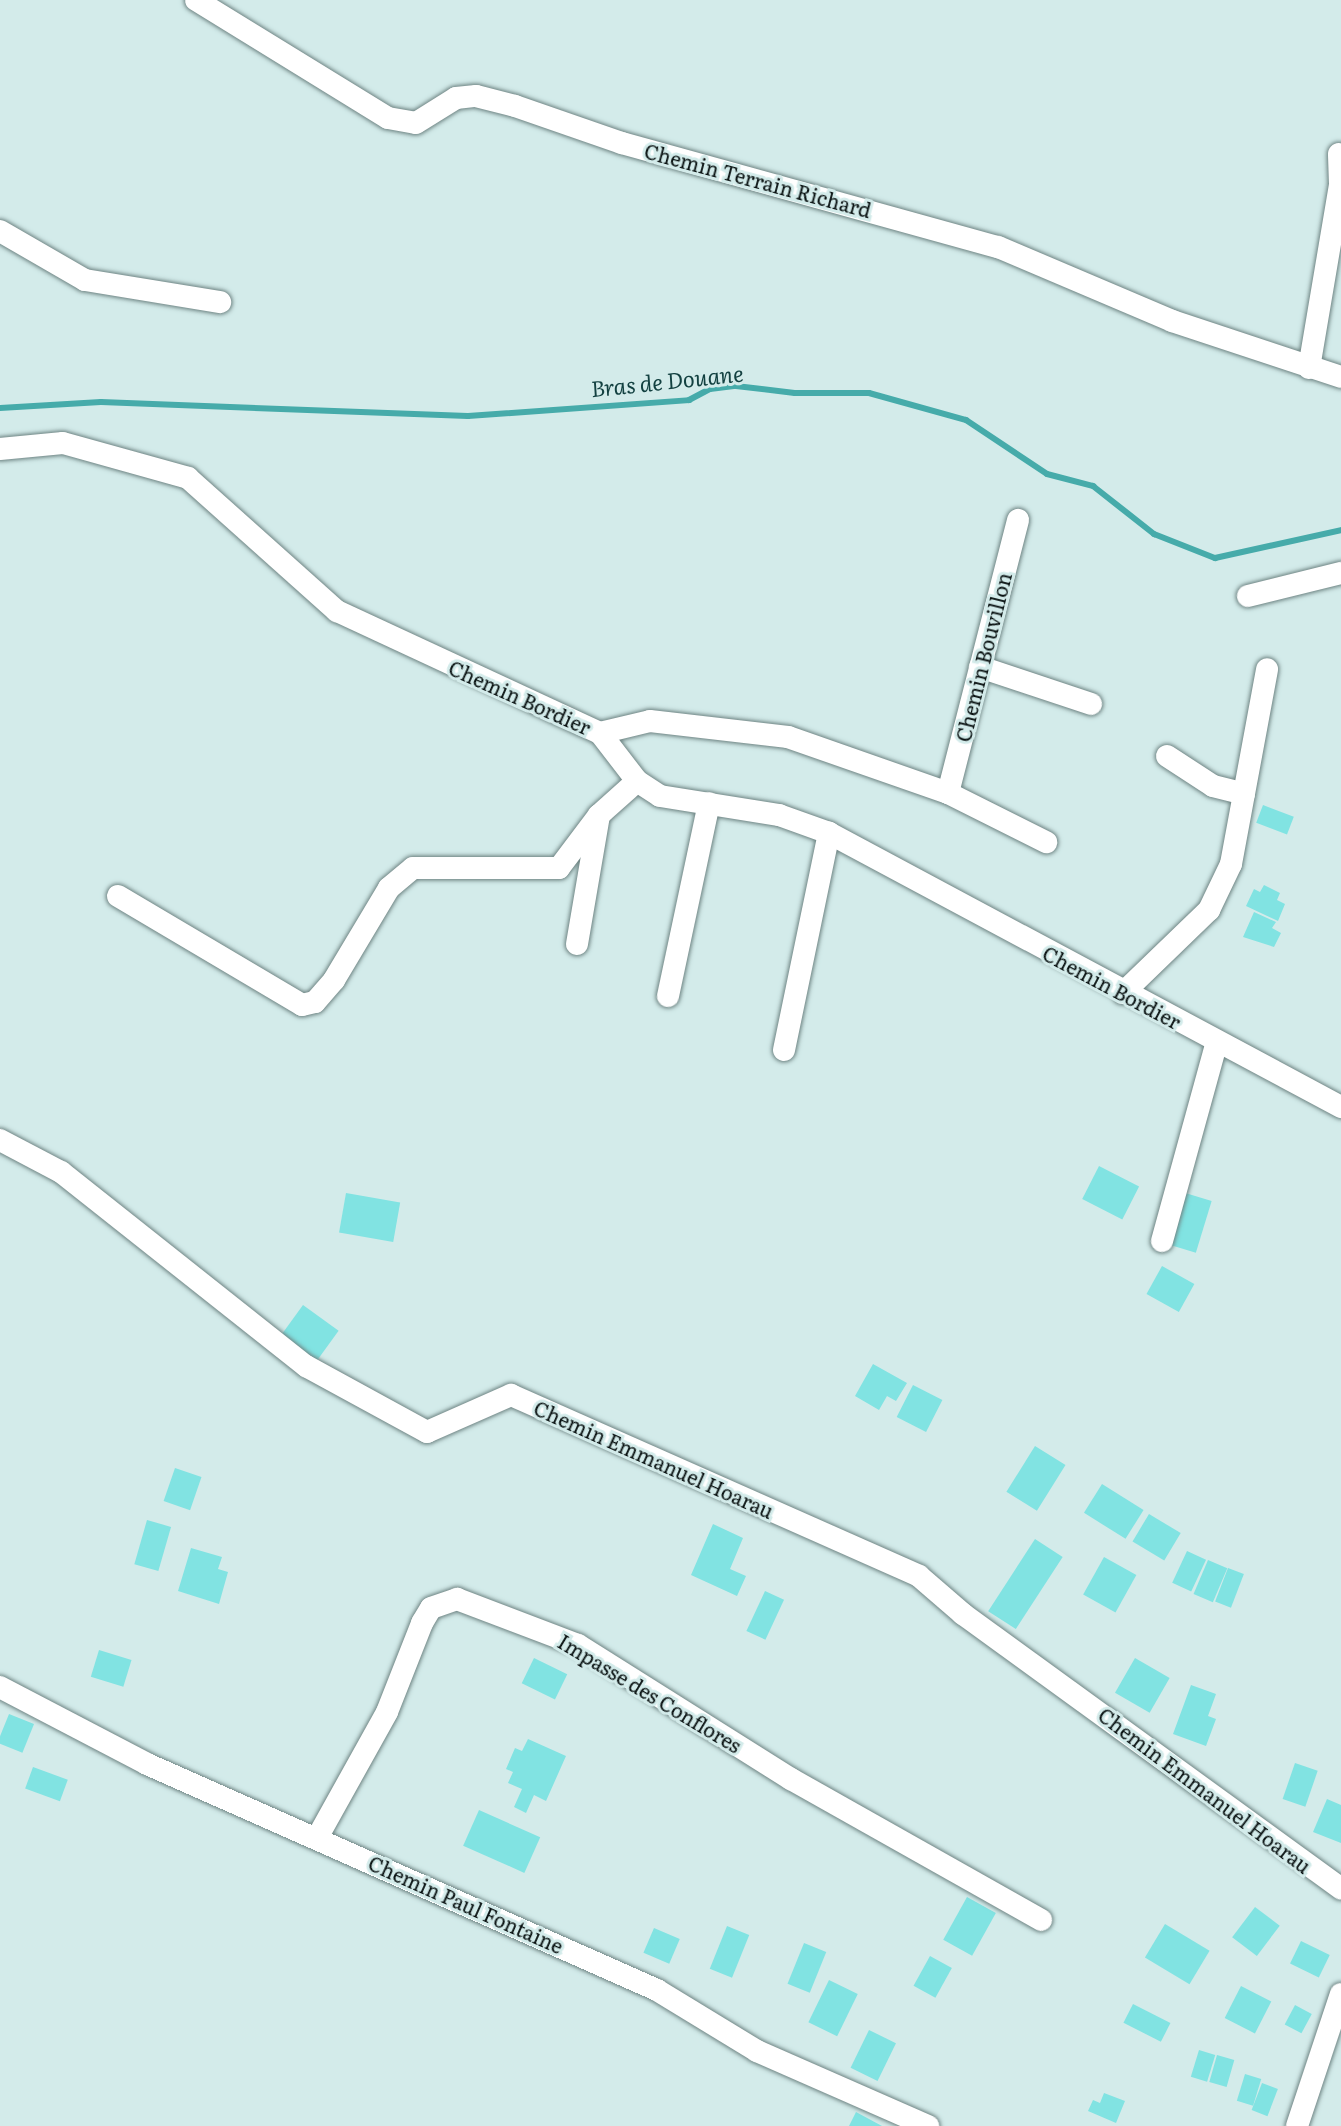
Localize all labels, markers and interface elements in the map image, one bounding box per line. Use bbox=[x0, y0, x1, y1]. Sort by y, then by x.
street label: Chemin Terrain Richard bbox=[642, 138, 874, 222]
water label: Bras de Douane bbox=[590, 359, 744, 401]
street label: Chemin Bouvillon bbox=[950, 570, 1016, 744]
street label: Chemin Bordier bbox=[445, 655, 595, 739]
street label: Chemin Bordier bbox=[1039, 941, 1185, 1033]
street label: Chemin Emmanuel Hoarau bbox=[530, 1395, 778, 1523]
street label: Impasse des Conflores bbox=[554, 1629, 746, 1757]
street label: Chemin Emmanuel Hoarau bbox=[1094, 1702, 1316, 1878]
street label: Chemin Paul Fontaine bbox=[365, 1850, 567, 1958]

